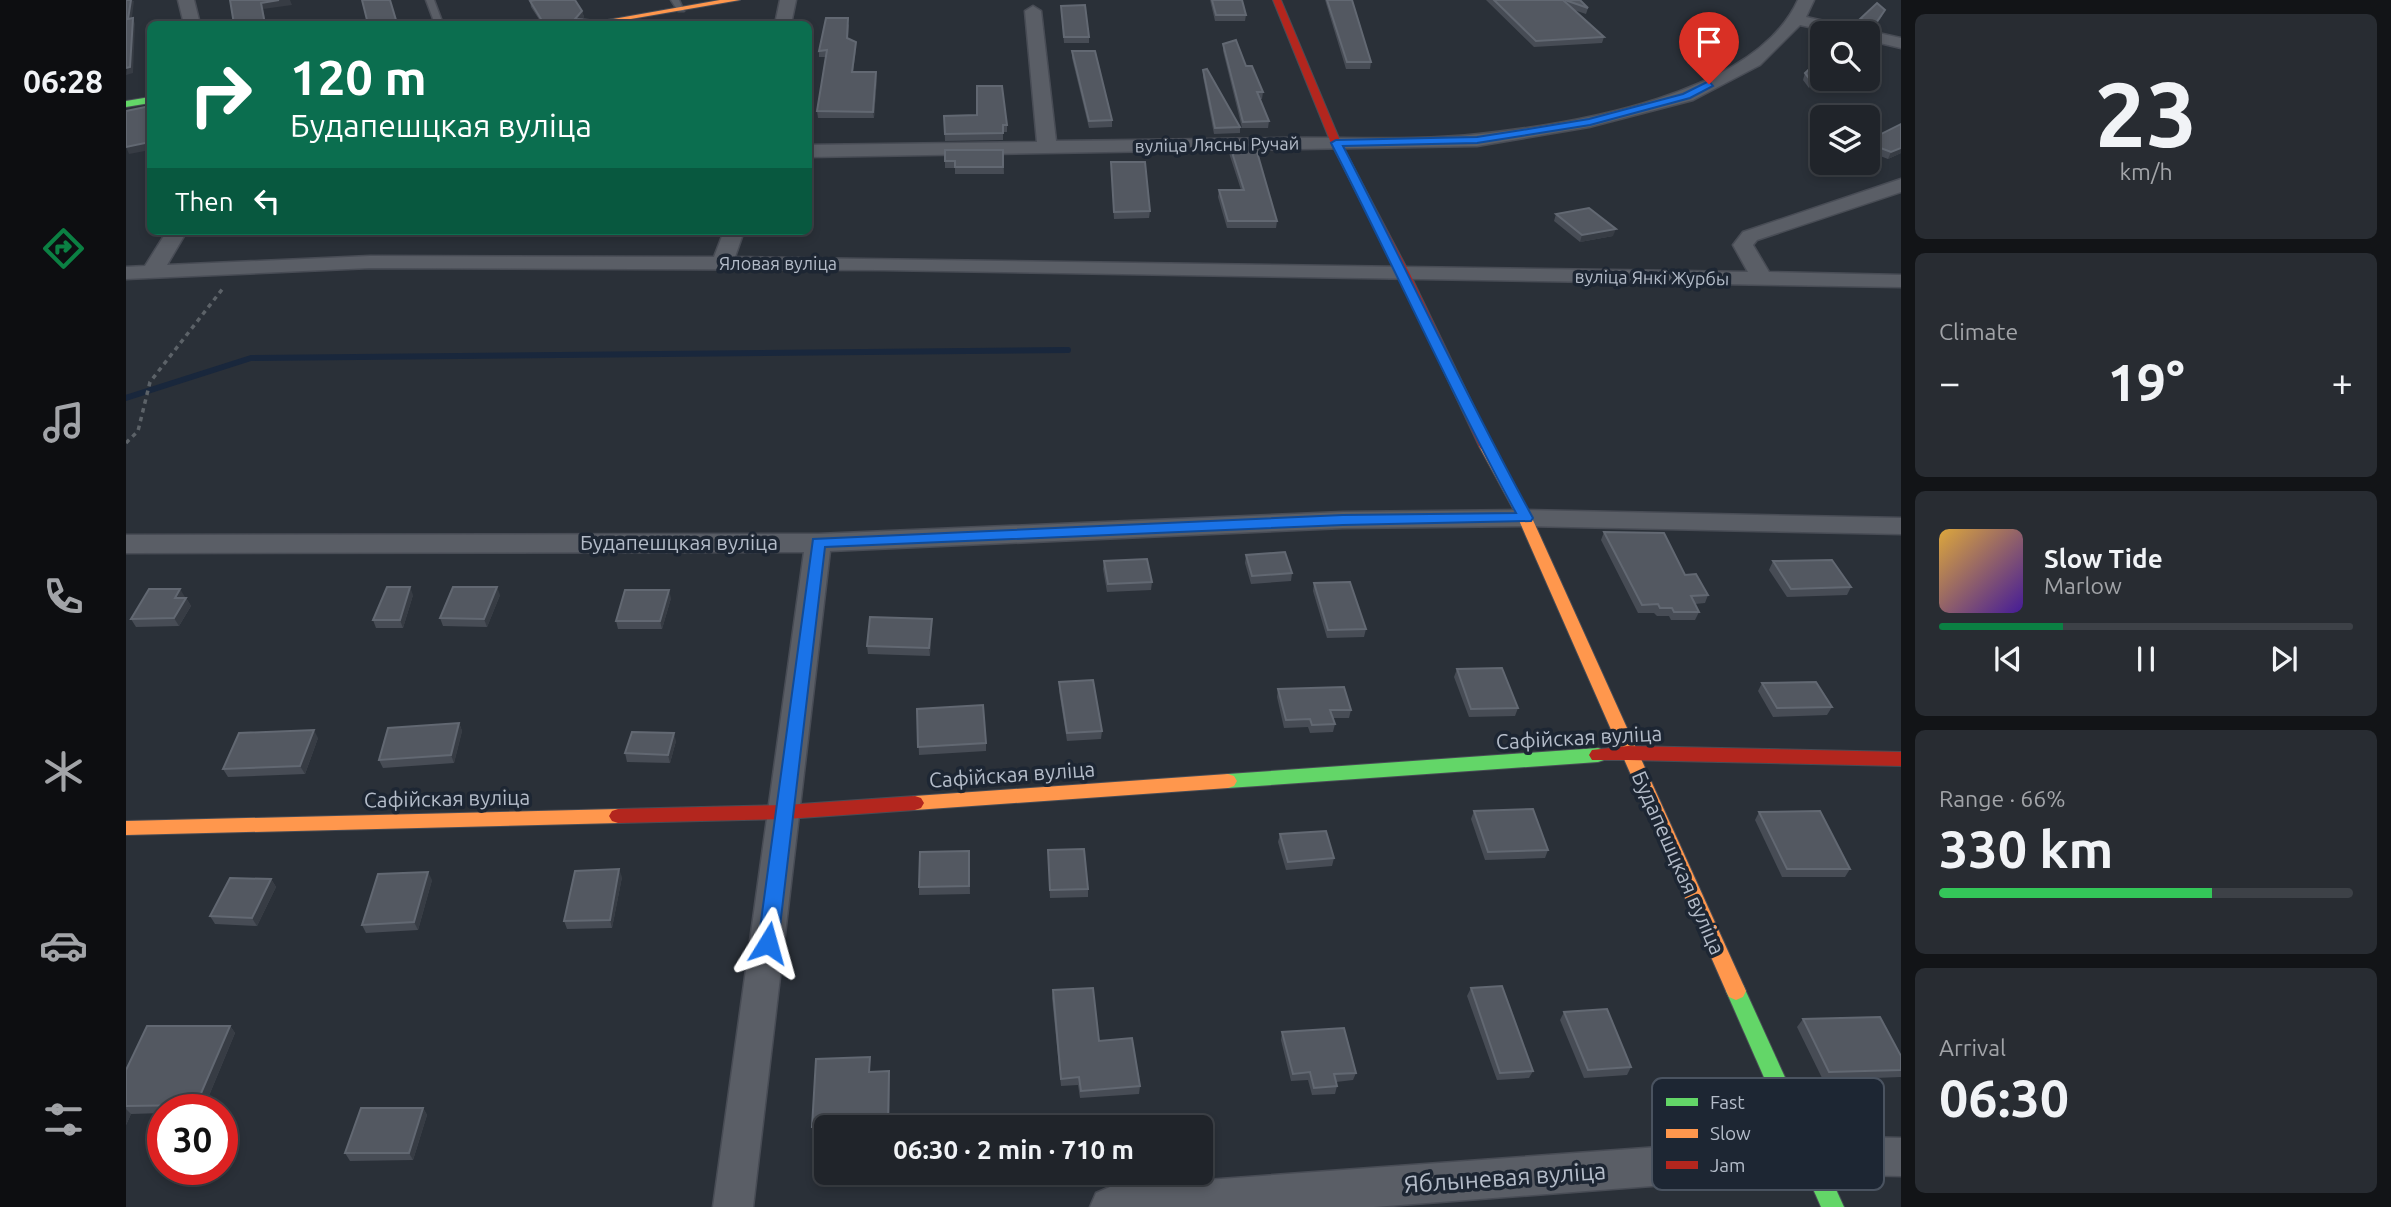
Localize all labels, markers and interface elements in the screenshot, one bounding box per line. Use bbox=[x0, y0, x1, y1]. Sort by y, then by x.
pin bbox=[1679, 12.0, 1739, 84]
map controls bbox=[1810, 21, 1880, 175]
button: search bbox=[1810, 21, 1880, 91]
icon: arrive bbox=[1690, 23, 1728, 61]
icon: right bbox=[175, 49, 266, 140]
text: 120 m bbox=[290, 49, 427, 104]
text: 23 bbox=[2095, 62, 2197, 164]
text: 06:28 bbox=[23, 63, 103, 99]
button: layers bbox=[1810, 105, 1880, 175]
text: Будапешцкая вуліца bbox=[290, 107, 592, 143]
street label: вуліца Лясны Ручай bbox=[1135, 133, 1299, 155]
text: km/h bbox=[2119, 159, 2173, 184]
icon: left bbox=[248, 182, 286, 220]
text: Then bbox=[175, 187, 234, 216]
icon: directions bbox=[39, 224, 88, 273]
street label: Яловая вуліца bbox=[719, 253, 837, 273]
street label: вуліца Янкі Журбы bbox=[1575, 266, 1729, 288]
text: Climate bbox=[1939, 319, 2018, 344]
text: 19° bbox=[2107, 353, 2185, 411]
text: − bbox=[1939, 361, 1960, 403]
text: + bbox=[2332, 361, 2353, 403]
icon: music bbox=[39, 398, 88, 447]
street label: Будапешцкая вуліца bbox=[580, 530, 778, 554]
text: Slow Tide bbox=[2044, 544, 2163, 573]
icon: phone bbox=[39, 572, 88, 621]
text: Marlow bbox=[2044, 573, 2122, 598]
icon: previous bbox=[1989, 640, 2027, 678]
icon: pause bbox=[2127, 640, 2165, 678]
icon: next bbox=[2265, 640, 2303, 678]
street label: Сафійская вуліца bbox=[1495, 721, 1663, 753]
icon: climate bbox=[39, 747, 88, 796]
street label: Сафійская вуліца bbox=[928, 756, 1096, 792]
street label: Будапешцкая вуліца bbox=[1628, 767, 1730, 958]
street label: Сафійская вуліца bbox=[364, 785, 530, 811]
text: Range · 66% bbox=[1939, 786, 2066, 811]
text: 330 km bbox=[1939, 820, 2113, 878]
position arrow bbox=[731, 906, 805, 980]
icon: car bbox=[39, 921, 88, 970]
text: Arrival bbox=[1939, 1035, 2006, 1060]
text: 06:30 bbox=[1939, 1069, 2069, 1127]
legend bbox=[1652, 1078, 1884, 1190]
text: Fast bbox=[1710, 1091, 1745, 1113]
speed limit sign: 30 bbox=[147, 1094, 238, 1185]
icon: filters bbox=[39, 1095, 88, 1144]
text: Slow bbox=[1710, 1122, 1751, 1144]
text: 06:30 · 2 min · 710 m bbox=[893, 1135, 1134, 1164]
text: Jam bbox=[1710, 1154, 1746, 1176]
street label: Яблыневая вуліца bbox=[1403, 1157, 1607, 1198]

